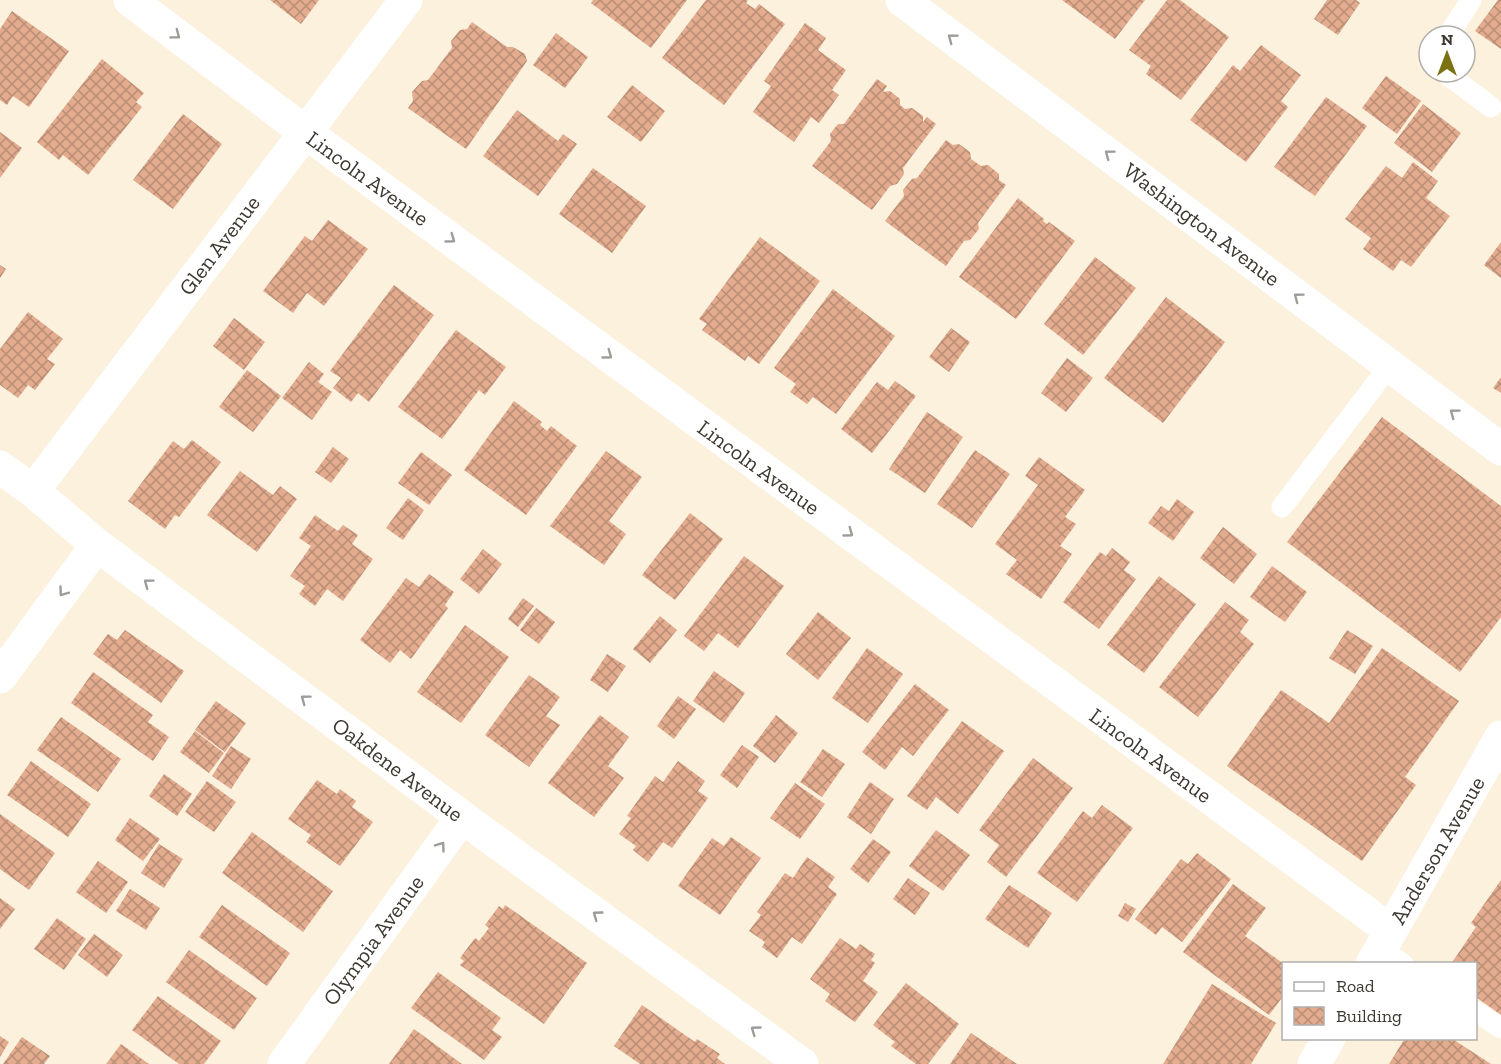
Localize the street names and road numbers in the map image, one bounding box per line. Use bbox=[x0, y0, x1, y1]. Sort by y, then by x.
street label: Lincoln Avenue bbox=[301, 125, 434, 232]
street label: Washington Avenue bbox=[1118, 157, 1285, 292]
street label: Glen Avenue bbox=[173, 190, 266, 301]
street label: Lincoln Avenue bbox=[692, 414, 825, 521]
street label: Lincoln Avenue bbox=[1084, 702, 1217, 809]
street label: Oakdene Avenue bbox=[327, 711, 469, 827]
street label: Anderson Avenue bbox=[1384, 772, 1491, 929]
street label: Olympia Avenue bbox=[317, 870, 430, 1011]

